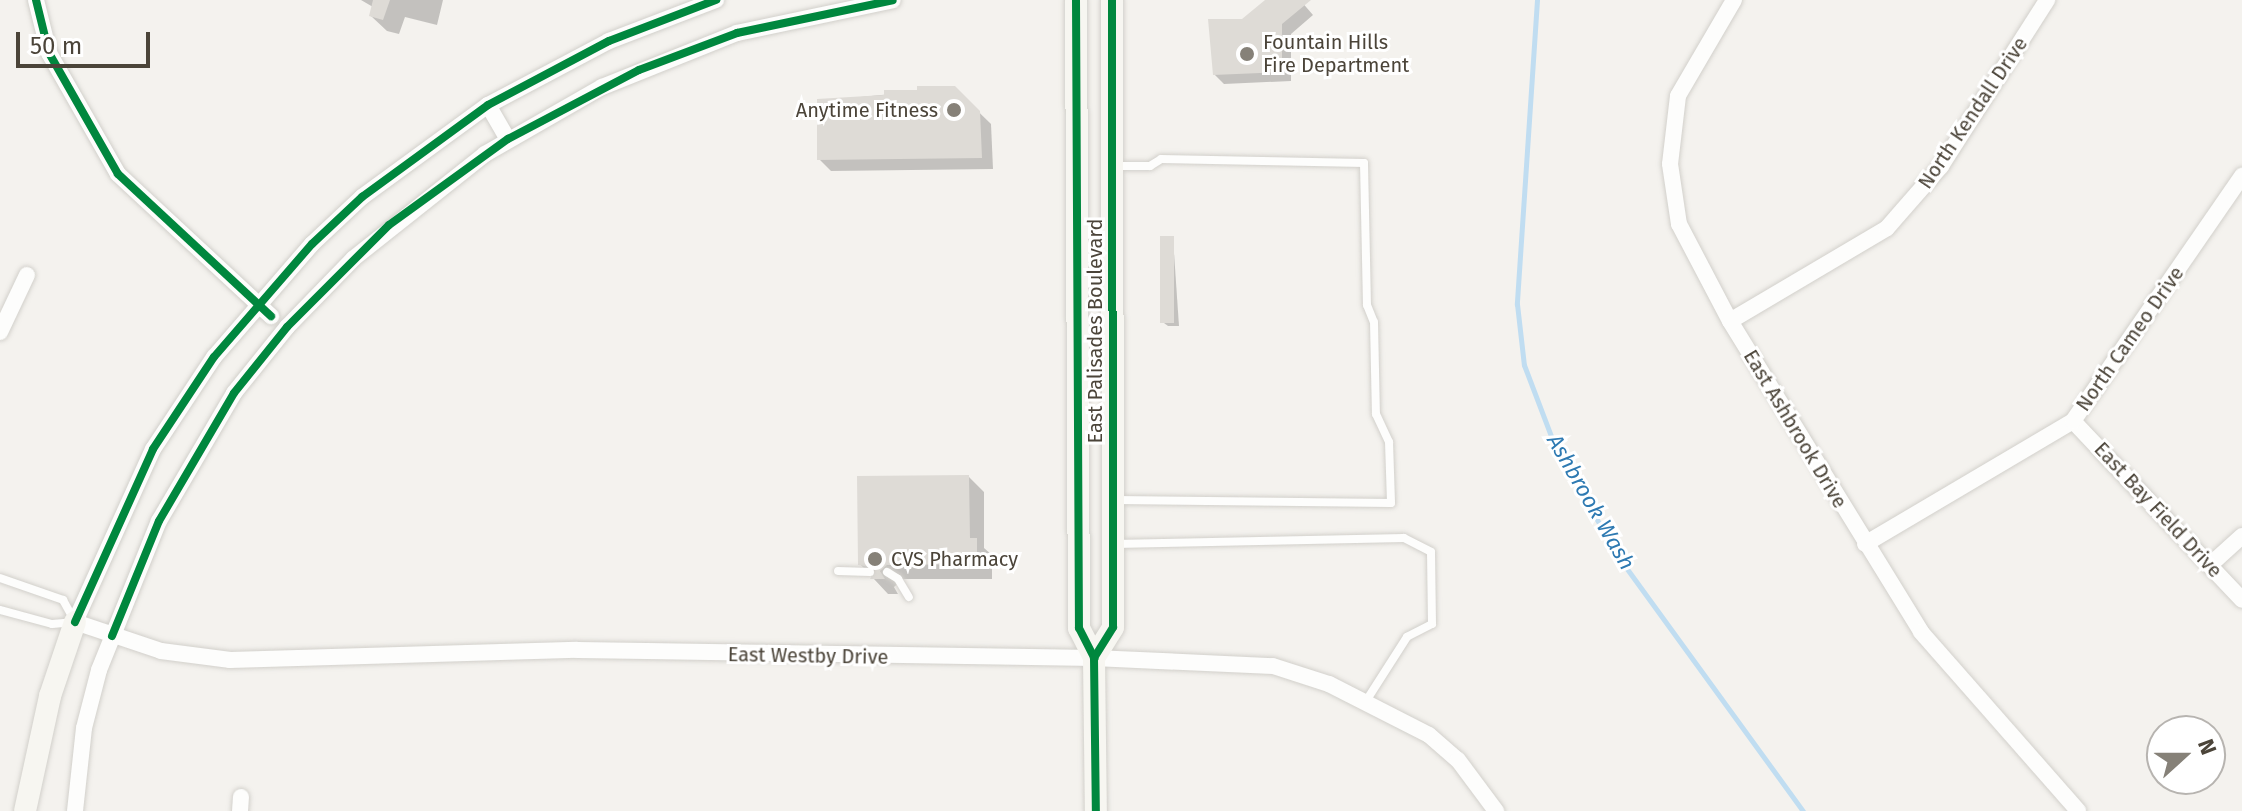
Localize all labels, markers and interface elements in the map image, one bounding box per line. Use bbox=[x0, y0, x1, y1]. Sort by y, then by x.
scale bar bbox=[20, 16, 154, 66]
place label: Fountain Hills Fire Department bbox=[1263, 30, 1409, 77]
text: 50 m bbox=[30, 32, 82, 60]
street label: North Kendall Drive bbox=[1913, 33, 2033, 193]
marker: Fountain Hills Fire Department bbox=[1238, 45, 1256, 63]
place label: Anytime Fitness bbox=[796, 98, 938, 122]
marker: Anytime Fitness bbox=[945, 101, 963, 119]
street label: East Palisades Boulevard bbox=[1083, 219, 1107, 443]
street label: North Cameo Drive bbox=[2071, 262, 2189, 416]
street label: East Ashbrook Drive bbox=[1738, 346, 1852, 512]
water label: Ashbrook Wash bbox=[1542, 429, 1640, 575]
street label: East Bay Field Drive bbox=[2089, 437, 2227, 583]
place label: CVS Pharmacy bbox=[891, 547, 1018, 571]
marker: CVS Pharmacy bbox=[866, 550, 884, 568]
street label: East Westby Drive bbox=[727, 643, 889, 669]
north arrow bbox=[2146, 715, 2226, 795]
text: N bbox=[2192, 735, 2222, 759]

